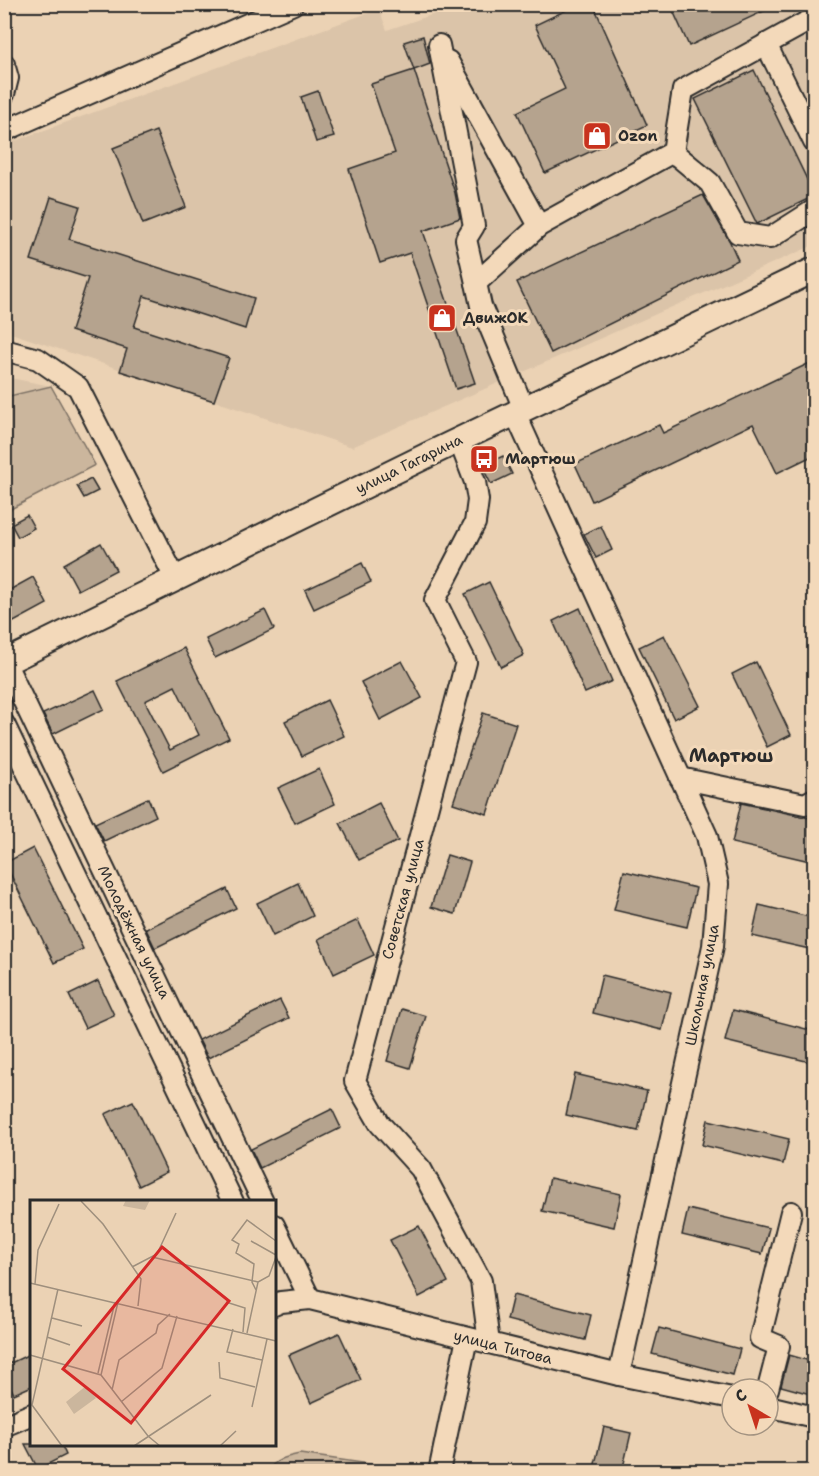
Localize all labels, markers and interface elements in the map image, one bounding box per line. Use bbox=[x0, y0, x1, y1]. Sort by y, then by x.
shop icon: Ozon bbox=[581, 120, 613, 152]
place label: Ozon bbox=[618, 126, 658, 146]
shop icon: ДвижОК bbox=[426, 302, 458, 334]
place label: ДвижОК bbox=[463, 308, 529, 328]
street label: улица Гагарина bbox=[352, 429, 466, 499]
bus stop icon: Мартюш bbox=[468, 443, 500, 475]
place label: Мартюш bbox=[505, 449, 576, 469]
district label: Мартюш bbox=[689, 744, 773, 768]
street label: Советская улица bbox=[377, 836, 429, 962]
street label: Молодёжная улица bbox=[93, 862, 175, 1003]
street label: Школьная улица bbox=[680, 922, 724, 1048]
inset map bbox=[30, 1200, 276, 1446]
street label: улица Титова bbox=[452, 1325, 555, 1369]
north arrow bbox=[720, 1377, 780, 1437]
text: С bbox=[730, 1384, 751, 1407]

